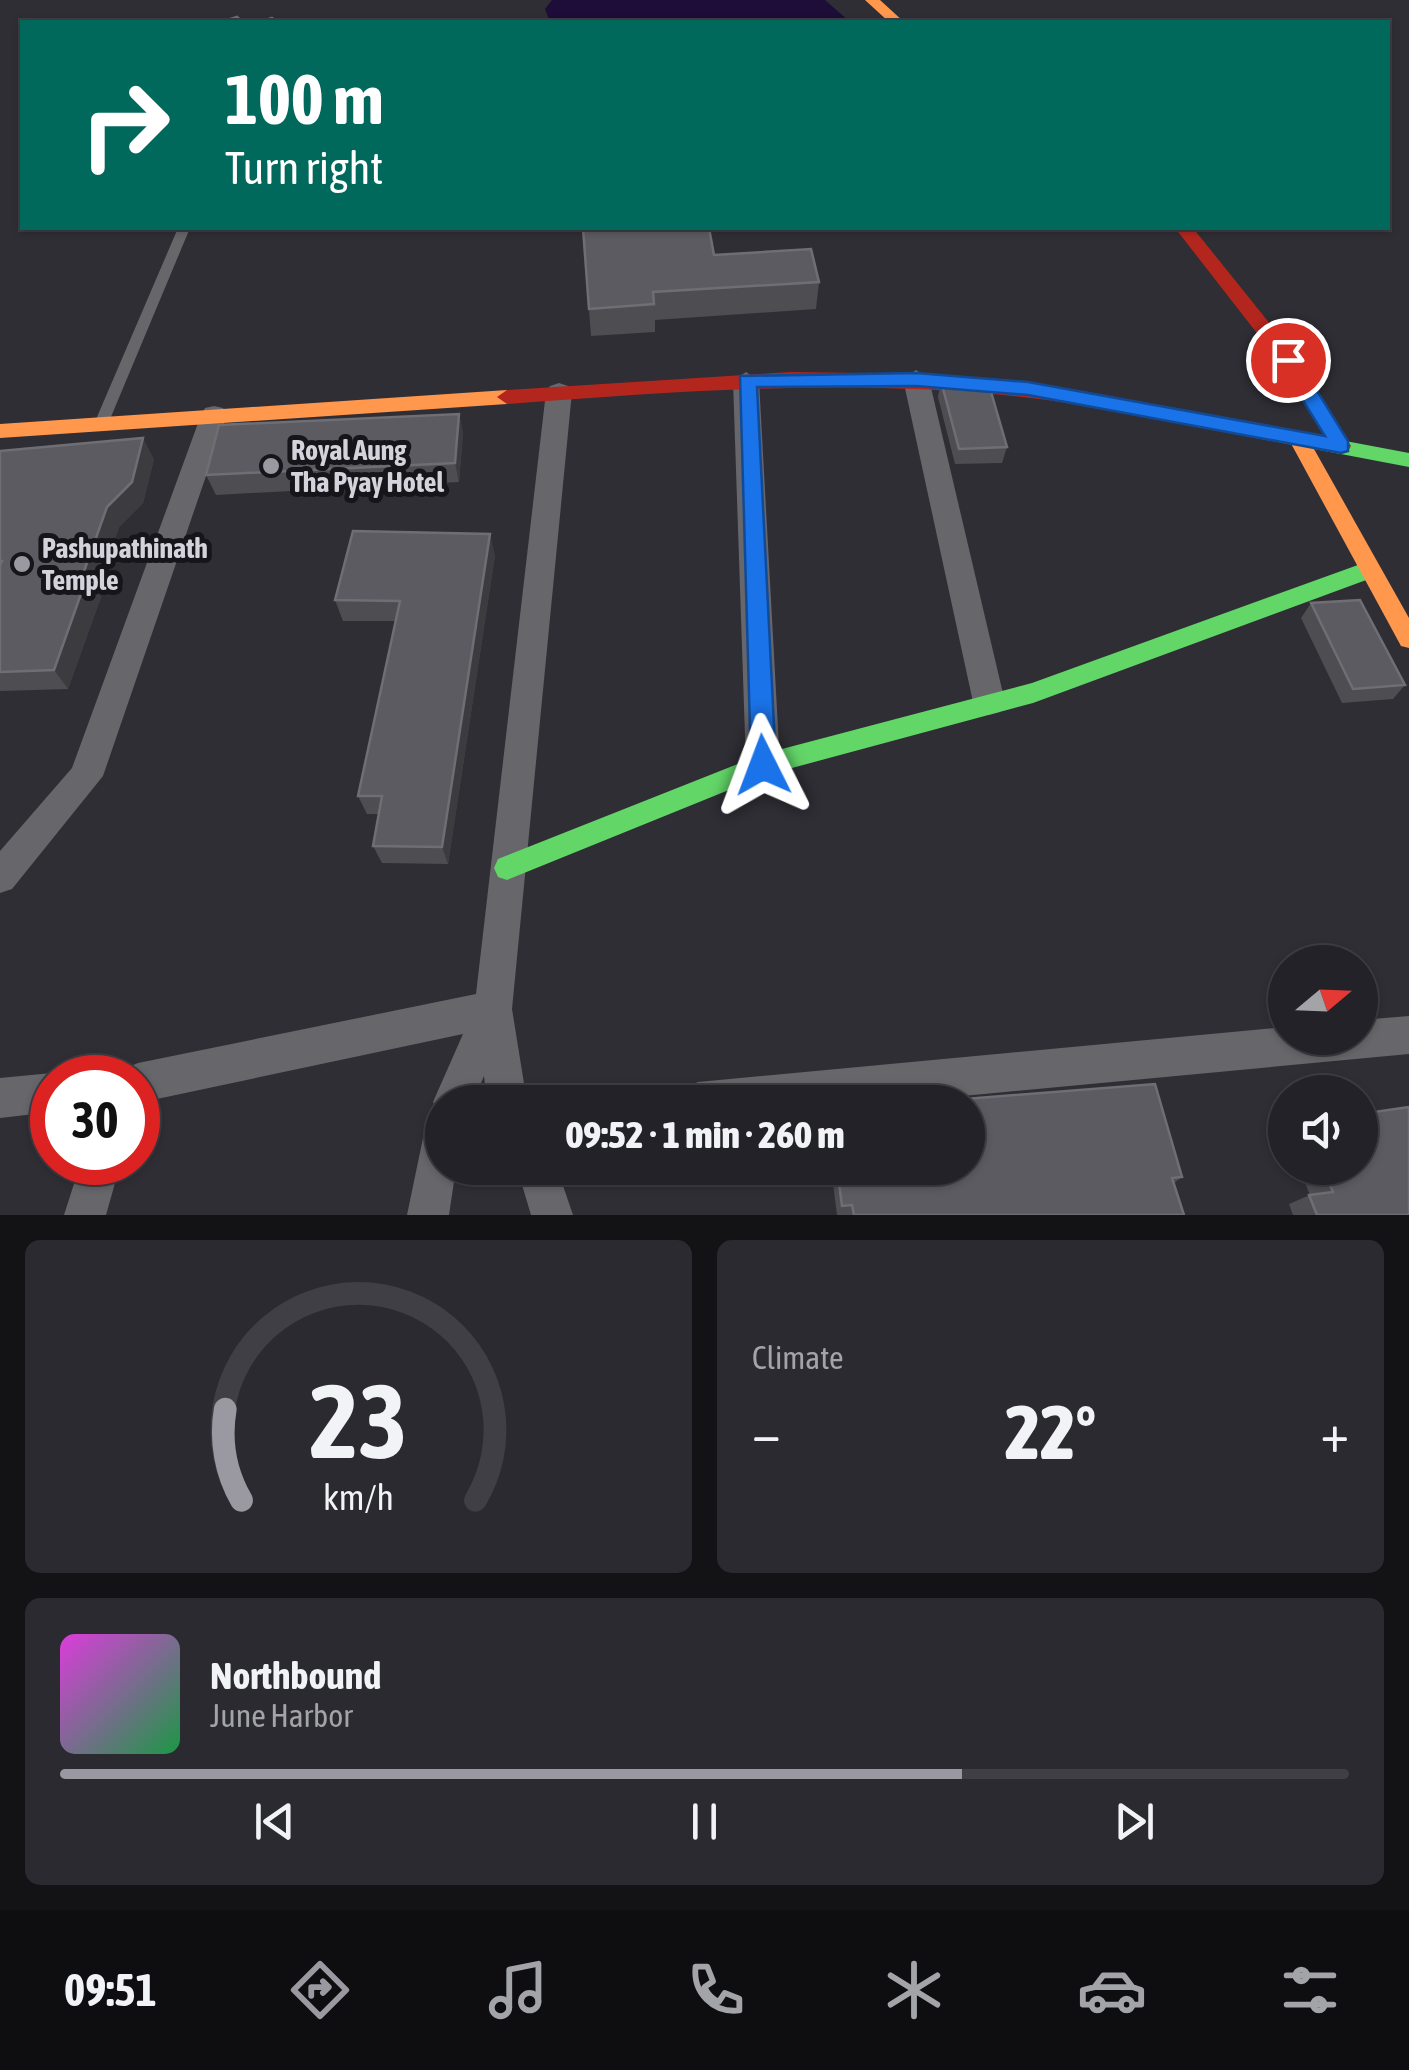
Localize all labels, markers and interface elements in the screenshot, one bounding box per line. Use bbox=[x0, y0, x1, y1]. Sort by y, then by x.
text: 100 m bbox=[225, 59, 384, 139]
icon: right bbox=[60, 60, 190, 190]
text: Turn right bbox=[225, 142, 383, 194]
pin bbox=[1246, 318, 1331, 403]
icon: arrive bbox=[1261, 333, 1316, 388]
place label: Royal Aung Tha Pyay Hotel bbox=[291, 434, 444, 498]
marker: Royal Aung Tha Pyay Hotel bbox=[260, 455, 282, 477]
place label: Pashupathinath Temple bbox=[42, 532, 208, 596]
marker: Pashupathinath Temple bbox=[11, 553, 33, 575]
position arrow bbox=[711, 713, 815, 817]
north arrow bbox=[1268, 945, 1378, 1055]
map controls bbox=[1268, 945, 1378, 1185]
speed limit sign: 30 bbox=[30, 1055, 160, 1185]
button: sound bbox=[1268, 1075, 1378, 1185]
text: 09:52 · 1 min · 260 m bbox=[565, 1113, 845, 1156]
text: Climate bbox=[752, 1339, 844, 1376]
text: 23 bbox=[310, 1361, 407, 1480]
text: 22° bbox=[1005, 1389, 1096, 1475]
text: − bbox=[752, 1401, 781, 1464]
text: + bbox=[1320, 1401, 1349, 1464]
text: km/h bbox=[323, 1477, 394, 1518]
text: Northbound bbox=[210, 1654, 381, 1697]
text: June Harbor bbox=[210, 1697, 353, 1734]
icon: previous bbox=[247, 1794, 302, 1849]
icon: pause bbox=[677, 1794, 732, 1849]
icon: next bbox=[1107, 1794, 1162, 1849]
icon: directions bbox=[285, 1955, 355, 2025]
icon: music bbox=[483, 1955, 553, 2025]
icon: phone bbox=[681, 1955, 751, 2025]
icon: climate bbox=[879, 1955, 949, 2025]
icon: car bbox=[1077, 1955, 1147, 2025]
icon: filters bbox=[1275, 1955, 1345, 2025]
text: 09:51 bbox=[64, 1964, 157, 2016]

